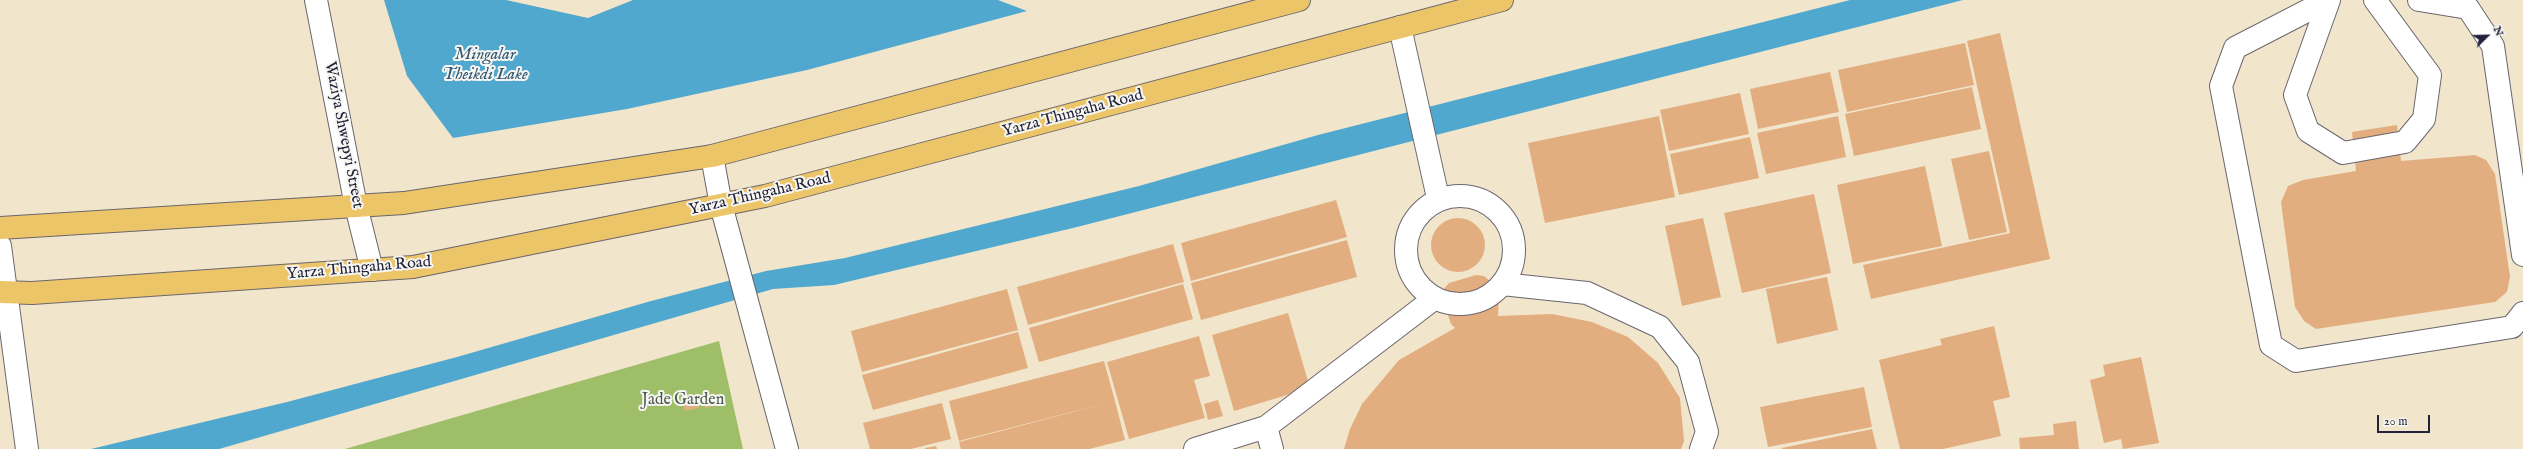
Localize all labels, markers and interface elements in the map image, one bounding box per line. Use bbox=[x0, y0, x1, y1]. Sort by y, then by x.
north arrow bbox=[2467, 16, 2507, 56]
text: N bbox=[2490, 24, 2506, 38]
water label: Mingalar Theikdi Lake bbox=[442, 46, 528, 86]
street label: Waziya Shwepyi Street bbox=[319, 60, 367, 210]
street label: Yarza Thingaha Road bbox=[1001, 86, 1145, 142]
street label: Yarza Thingaha Road bbox=[687, 169, 833, 221]
street label: Yarza Thingaha Road bbox=[286, 253, 432, 285]
park label: Jade Garden bbox=[642, 391, 724, 411]
scale bar bbox=[2379, 407, 2432, 433]
text: 20 m bbox=[2384, 414, 2407, 429]

